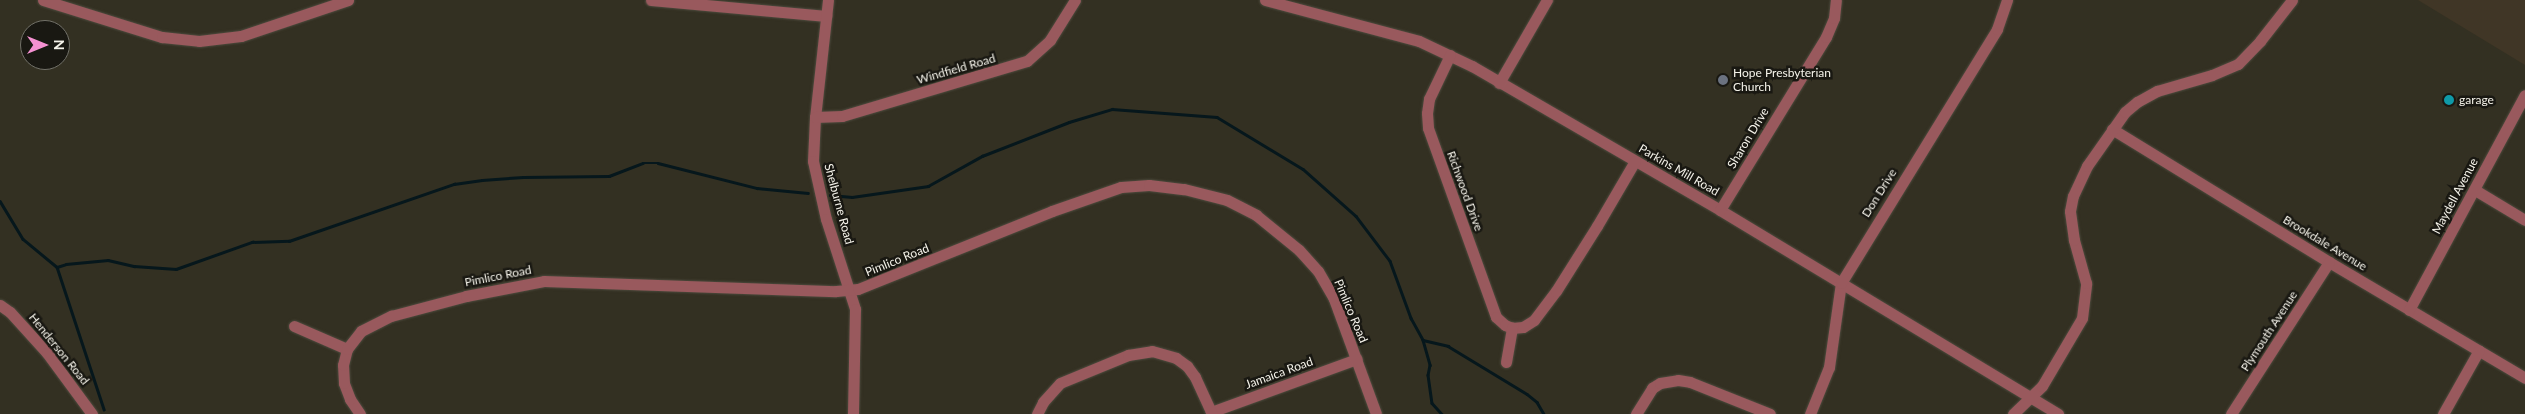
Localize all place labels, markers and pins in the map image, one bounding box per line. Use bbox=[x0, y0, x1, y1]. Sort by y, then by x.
place label: Hope Presbyterian Church bbox=[1733, 66, 1831, 94]
marker: Hope Presbyterian Church bbox=[1717, 74, 1729, 86]
place label: garage bbox=[2459, 93, 2494, 107]
marker: garage bbox=[2443, 94, 2455, 106]

